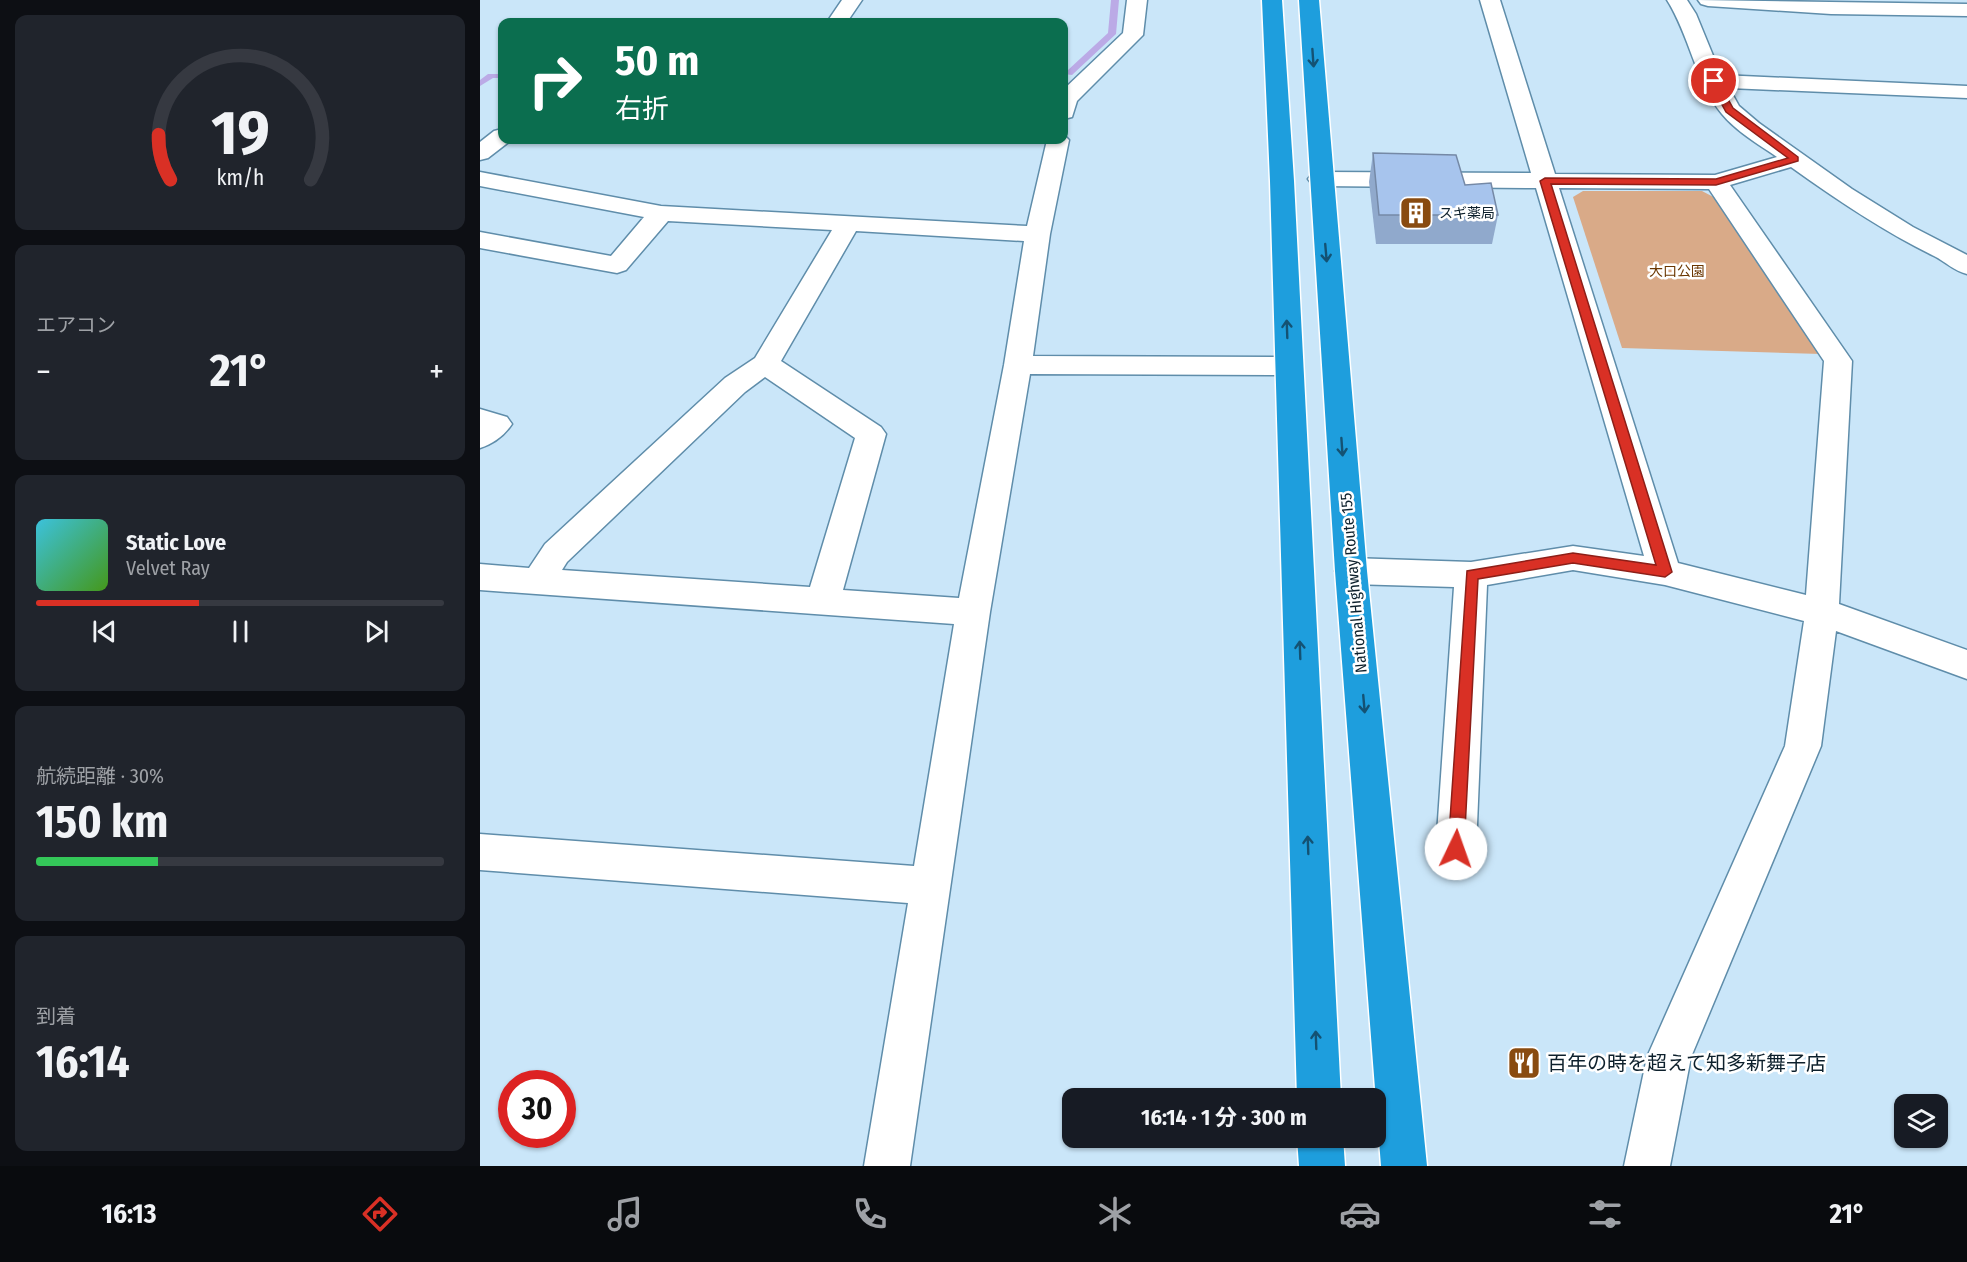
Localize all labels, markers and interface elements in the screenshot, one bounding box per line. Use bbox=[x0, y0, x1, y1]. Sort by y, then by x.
text: 50 m bbox=[615, 36, 699, 86]
icon: right bbox=[516, 42, 594, 120]
one-way arrow bbox=[1308, 48, 1319, 68]
pin bbox=[1688, 55, 1739, 106]
icon: arrive bbox=[1697, 64, 1730, 97]
text: 右折 bbox=[615, 93, 669, 125]
text: 19 bbox=[211, 96, 269, 171]
text: km/h bbox=[216, 165, 264, 191]
building icon: スギ薬局 bbox=[1398, 195, 1434, 231]
place label: スギ薬局 bbox=[1439, 205, 1495, 222]
one-way arrow bbox=[1321, 242, 1332, 262]
park label: 大口公園 bbox=[1649, 263, 1705, 280]
text: エアコン bbox=[36, 313, 116, 337]
one-way arrow bbox=[1281, 320, 1292, 340]
text: 21° bbox=[210, 344, 270, 398]
text: − bbox=[36, 352, 51, 392]
text: + bbox=[429, 352, 444, 392]
one-way arrow bbox=[1337, 437, 1348, 457]
street label: National Highway Route 155 bbox=[1336, 492, 1371, 674]
text: Static Love bbox=[126, 529, 226, 556]
text: Velvet Ray bbox=[126, 556, 210, 580]
icon: previous bbox=[88, 615, 121, 648]
icon: pause bbox=[224, 615, 257, 648]
icon: next bbox=[360, 615, 393, 648]
one-way arrow bbox=[1294, 640, 1305, 660]
one-way arrow bbox=[1359, 694, 1370, 714]
text: 航続距離 · 30% bbox=[36, 764, 164, 788]
text: 150 km bbox=[36, 795, 168, 849]
position arrow bbox=[1424, 817, 1488, 881]
one-way arrow bbox=[1303, 835, 1314, 855]
text: 到着 bbox=[36, 1004, 76, 1028]
one-way arrow bbox=[1311, 1030, 1322, 1050]
text: 16:14 bbox=[36, 1035, 130, 1089]
restaurant icon: 百年の時を超えて知多新舞子店 bbox=[1506, 1045, 1542, 1081]
place label: 百年の時を超えて知多新舞子店 bbox=[1547, 1051, 1826, 1075]
speed limit sign: 30 bbox=[498, 1070, 576, 1148]
map controls bbox=[1894, 1094, 1948, 1148]
button: layers bbox=[1894, 1094, 1948, 1148]
text: 16:14 · 1 分 · 300 m bbox=[1141, 1104, 1307, 1131]
icon: directions bbox=[359, 1193, 401, 1235]
icon: music bbox=[604, 1193, 646, 1235]
icon: phone bbox=[849, 1193, 891, 1235]
icon: climate bbox=[1094, 1193, 1136, 1235]
icon: car bbox=[1339, 1193, 1381, 1235]
icon: filters bbox=[1584, 1193, 1626, 1235]
text: 16:13 bbox=[101, 1198, 156, 1230]
text: 21° bbox=[1829, 1198, 1865, 1230]

